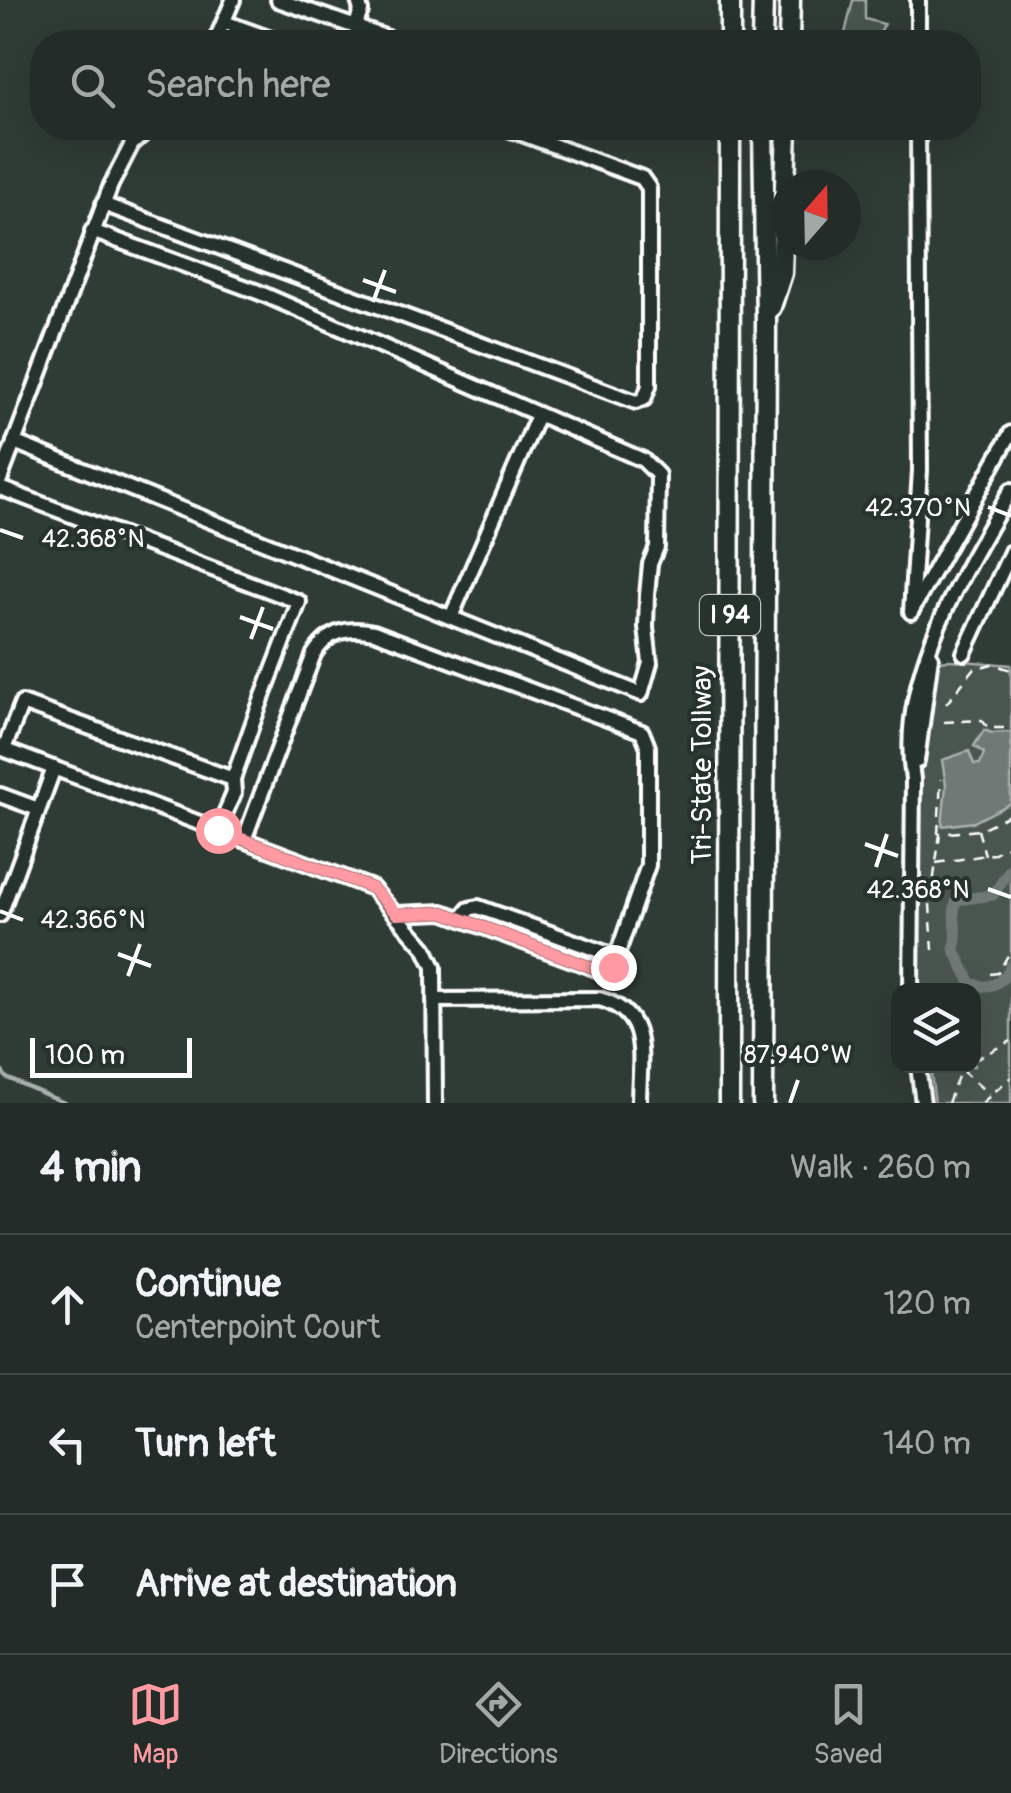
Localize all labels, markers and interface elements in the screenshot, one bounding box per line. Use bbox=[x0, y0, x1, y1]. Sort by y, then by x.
search box bbox=[30, 30, 981, 140]
icon: search bbox=[65, 58, 120, 113]
text: Search here bbox=[145, 61, 331, 109]
north arrow bbox=[771, 170, 861, 260]
text: 42.370°N bbox=[865, 493, 971, 524]
text: 42.368°N bbox=[42, 524, 144, 555]
road number: I 94 bbox=[700, 595, 760, 635]
street label: Tri-State Tollway bbox=[685, 665, 720, 865]
route start bbox=[196, 808, 242, 854]
text: 42.368°N bbox=[867, 875, 969, 906]
text: 42.366°N bbox=[41, 905, 145, 936]
route end bbox=[591, 945, 637, 991]
map controls bbox=[891, 983, 981, 1073]
button: layers bbox=[891, 983, 981, 1073]
scale bar bbox=[30, 1033, 192, 1078]
text: 100 m bbox=[45, 1038, 125, 1073]
text: 87.940°W bbox=[744, 1040, 852, 1071]
text: 4 min bbox=[40, 1142, 142, 1194]
text: Walk · 260 m bbox=[790, 1148, 971, 1188]
text: Continue bbox=[135, 1260, 281, 1308]
icon: ahead bbox=[40, 1277, 95, 1332]
text: 120 m bbox=[883, 1284, 971, 1324]
text: Centerpoint Court bbox=[135, 1308, 380, 1348]
icon: left bbox=[40, 1417, 95, 1472]
text: Turn left bbox=[135, 1420, 276, 1468]
text: 140 m bbox=[883, 1424, 971, 1464]
icon: arrive bbox=[40, 1557, 95, 1612]
text: Arrive at destination bbox=[135, 1560, 457, 1608]
tab: Map bbox=[128, 1677, 183, 1772]
tab: Directions bbox=[439, 1677, 558, 1772]
tab: Saved bbox=[814, 1677, 883, 1772]

